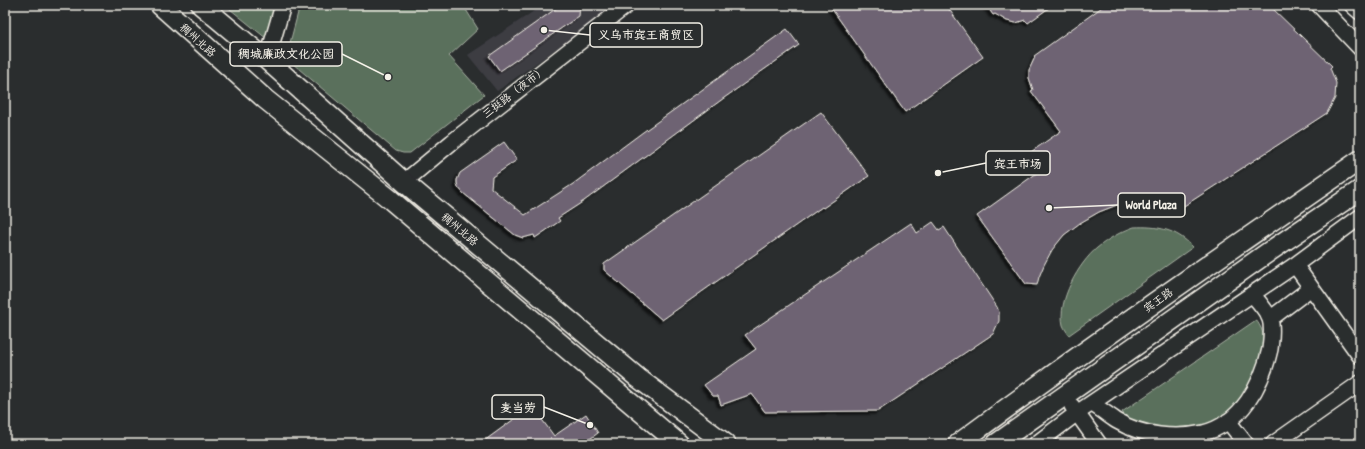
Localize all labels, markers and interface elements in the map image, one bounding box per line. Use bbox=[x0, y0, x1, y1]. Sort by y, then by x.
street label: 稠州北路 bbox=[177, 20, 219, 60]
callout: 义乌市宾王商贸区 bbox=[590, 23, 702, 47]
text: 义乌市宾王商贸区 bbox=[598, 26, 694, 43]
callout: 稠城廉政文化公园 bbox=[230, 42, 342, 66]
text: 稠城廉政文化公园 bbox=[238, 45, 334, 62]
street label: 三挺路（夜市） bbox=[479, 63, 549, 121]
callout: 宾王市场 bbox=[986, 151, 1050, 175]
text: 宾王市场 bbox=[994, 155, 1042, 172]
callout: World Plaza bbox=[1118, 193, 1185, 217]
text: World Plaza bbox=[1126, 196, 1177, 213]
street label: 稠州北路 bbox=[439, 209, 481, 249]
street label: 宾王路 bbox=[1140, 285, 1176, 315]
callout: 麦当劳 bbox=[492, 395, 544, 419]
text: 麦当劳 bbox=[500, 399, 536, 416]

